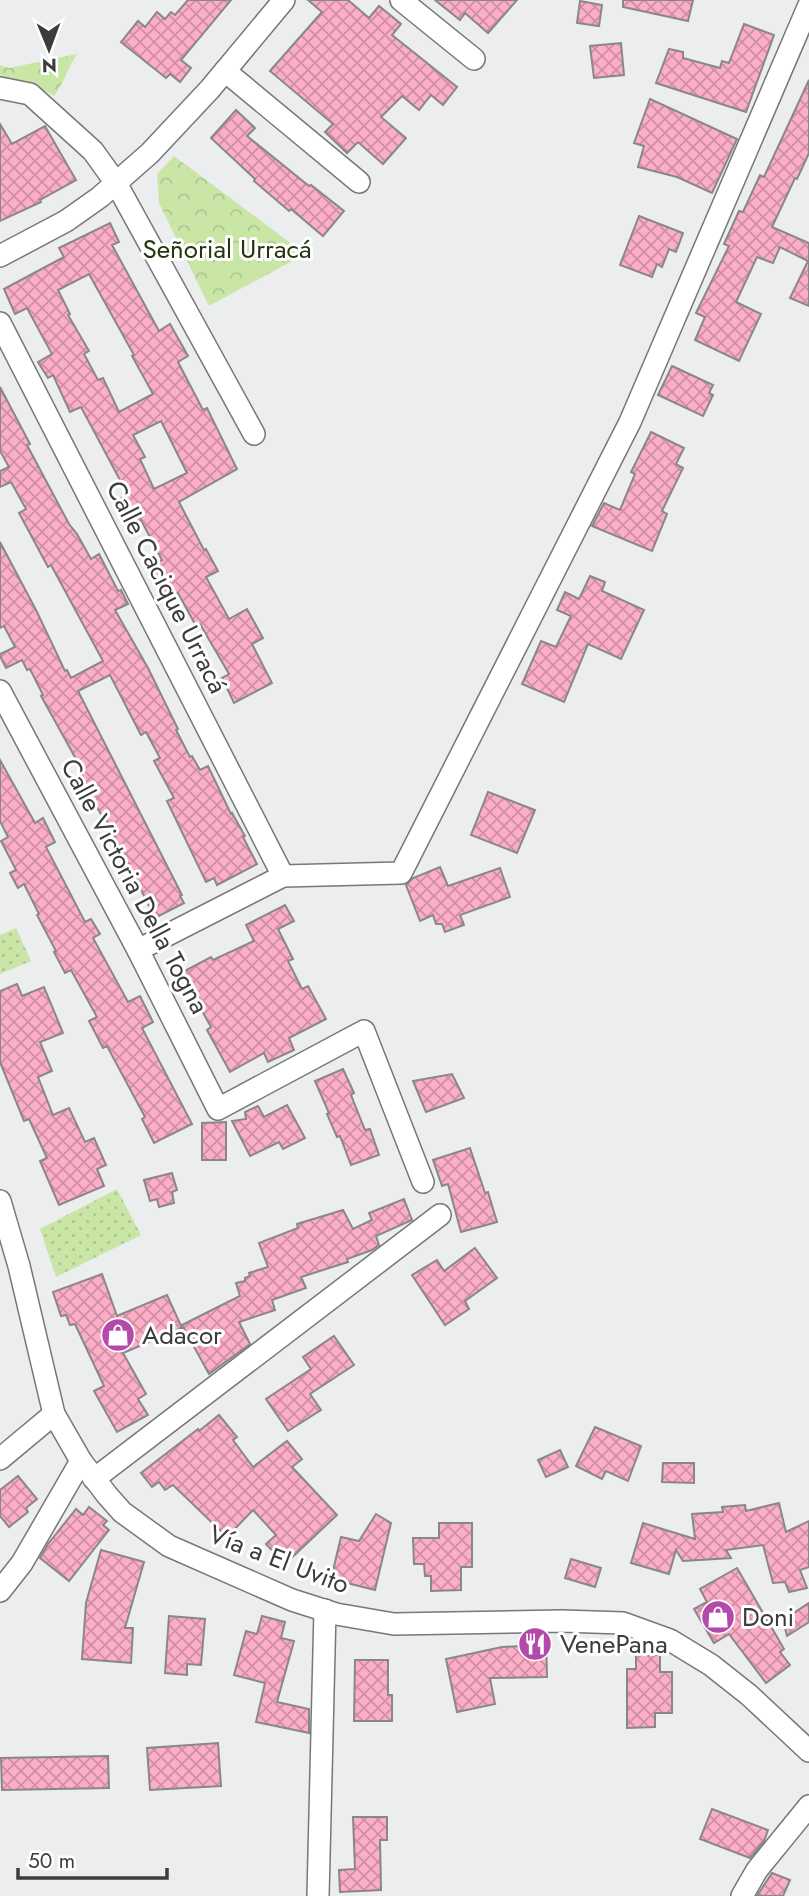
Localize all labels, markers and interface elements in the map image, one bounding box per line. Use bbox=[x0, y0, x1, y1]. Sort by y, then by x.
north arrow bbox=[14, 14, 84, 84]
text: N bbox=[42, 52, 57, 79]
park label: Señorial Urracá bbox=[142, 230, 312, 268]
street label: Calle Cacique Urracá bbox=[97, 474, 237, 700]
street label: Calle Victoria Della Togna bbox=[52, 752, 218, 1020]
shop icon: Adacor bbox=[99, 1316, 137, 1354]
place label: Adacor bbox=[142, 1316, 222, 1354]
street label: Vía a El Uvito bbox=[203, 1515, 355, 1603]
shop icon: Doni bbox=[699, 1598, 737, 1636]
place label: Doni bbox=[742, 1598, 794, 1636]
restaurant icon: VenePana bbox=[516, 1625, 554, 1663]
place label: VenePana bbox=[560, 1625, 668, 1663]
scale bar bbox=[18, 1836, 166, 1880]
text: 50 m bbox=[28, 1846, 75, 1876]

